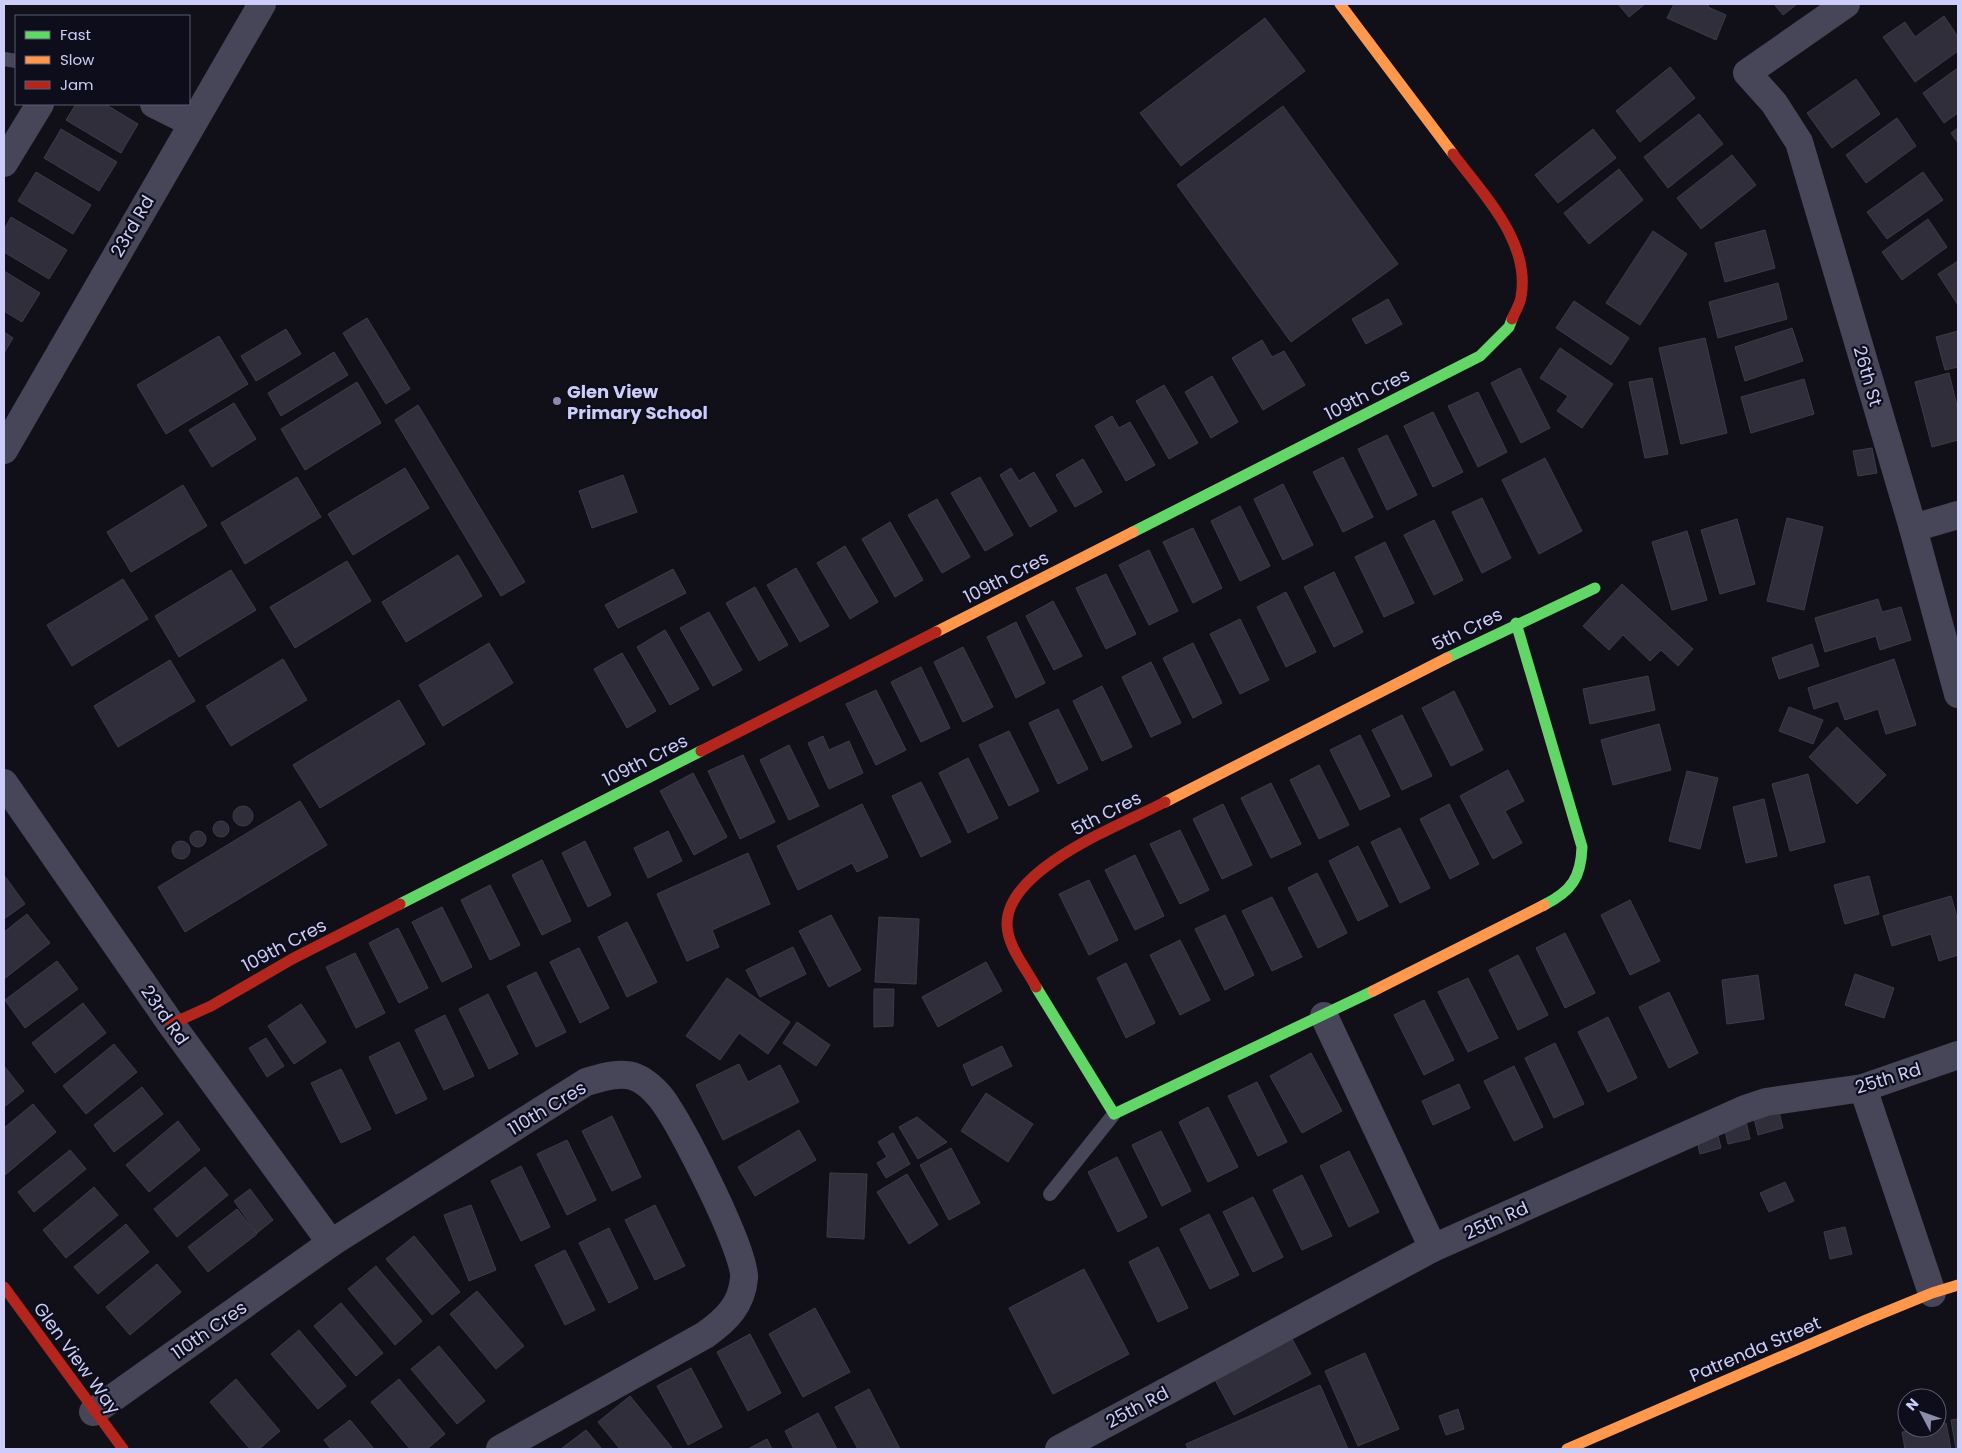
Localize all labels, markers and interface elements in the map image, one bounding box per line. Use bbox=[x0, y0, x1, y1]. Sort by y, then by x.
legend bbox=[15, 15, 190, 105]
text: Fast bbox=[60, 24, 91, 45]
text: Slow bbox=[60, 49, 95, 70]
text: Jam bbox=[60, 74, 94, 95]
street label: 23rd Rd bbox=[104, 190, 160, 262]
street label: 26th St bbox=[1847, 343, 1889, 409]
street label: 109th Cres bbox=[1320, 362, 1414, 426]
place label: Glen View Primary School bbox=[567, 379, 708, 425]
marker: Glen View Primary School bbox=[551, 395, 563, 407]
street label: 109th Cres bbox=[959, 545, 1053, 609]
street label: 5th Cres bbox=[1428, 601, 1506, 657]
street label: 109th Cres bbox=[598, 728, 692, 792]
street label: 5th Cres bbox=[1067, 785, 1145, 841]
street label: 109th Cres bbox=[237, 912, 331, 978]
street label: 23rd Rd bbox=[135, 980, 195, 1050]
street label: 25th Rd bbox=[1852, 1056, 1924, 1100]
street label: 110th Cres bbox=[503, 1075, 591, 1141]
street label: 25th Rd bbox=[1460, 1195, 1532, 1245]
street label: 110th Cres bbox=[166, 1295, 252, 1365]
street label: Glen View Way bbox=[28, 1297, 126, 1419]
street label: Patrenda Street bbox=[1686, 1310, 1824, 1388]
street label: 25th Rd bbox=[1101, 1380, 1173, 1434]
north arrow bbox=[1897, 1388, 1947, 1438]
text: N bbox=[1901, 1394, 1923, 1415]

